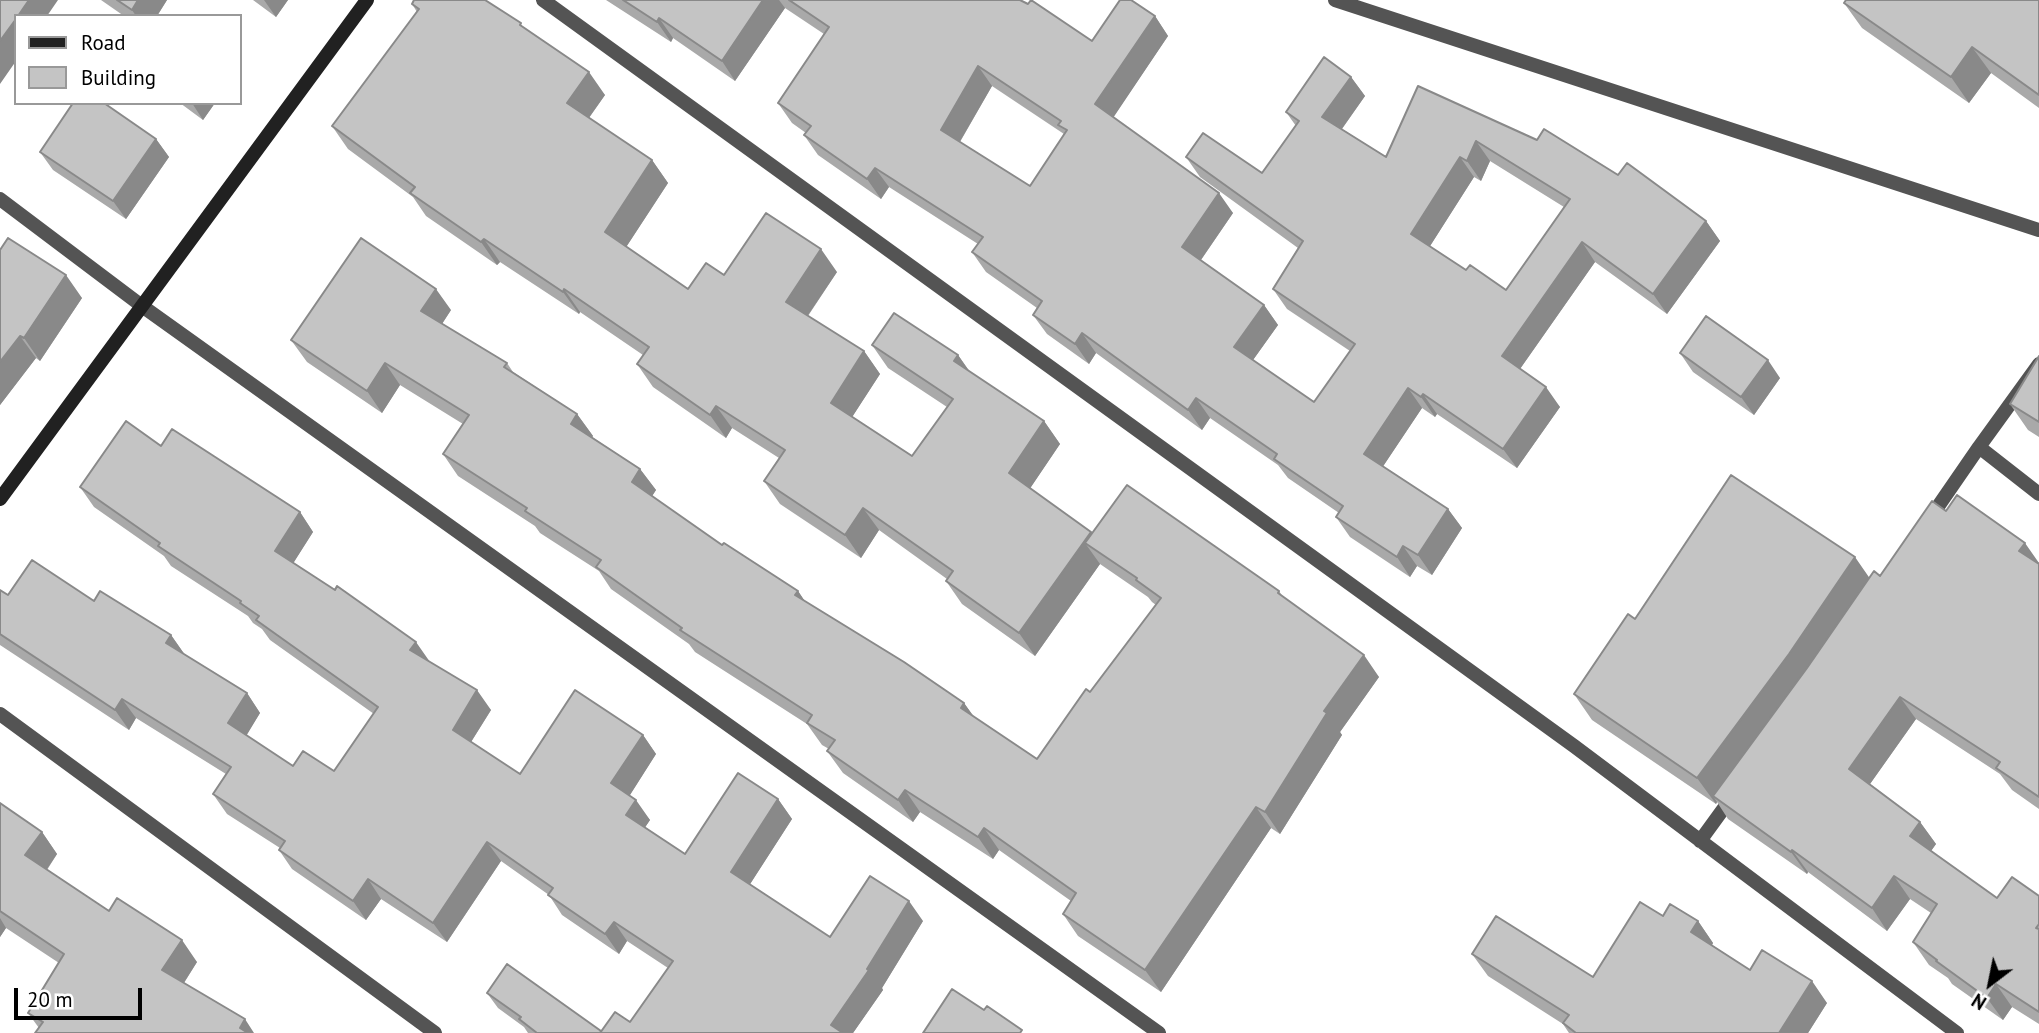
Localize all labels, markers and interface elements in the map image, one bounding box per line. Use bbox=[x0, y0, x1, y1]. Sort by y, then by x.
legend bbox=[14, 14, 242, 105]
text: Road bbox=[81, 29, 125, 56]
text: Building bbox=[81, 64, 156, 91]
north arrow bbox=[1955, 949, 2025, 1019]
scale bar bbox=[18, 974, 145, 1018]
text: 20 m bbox=[27, 986, 73, 1013]
text: N bbox=[1967, 988, 1991, 1015]

